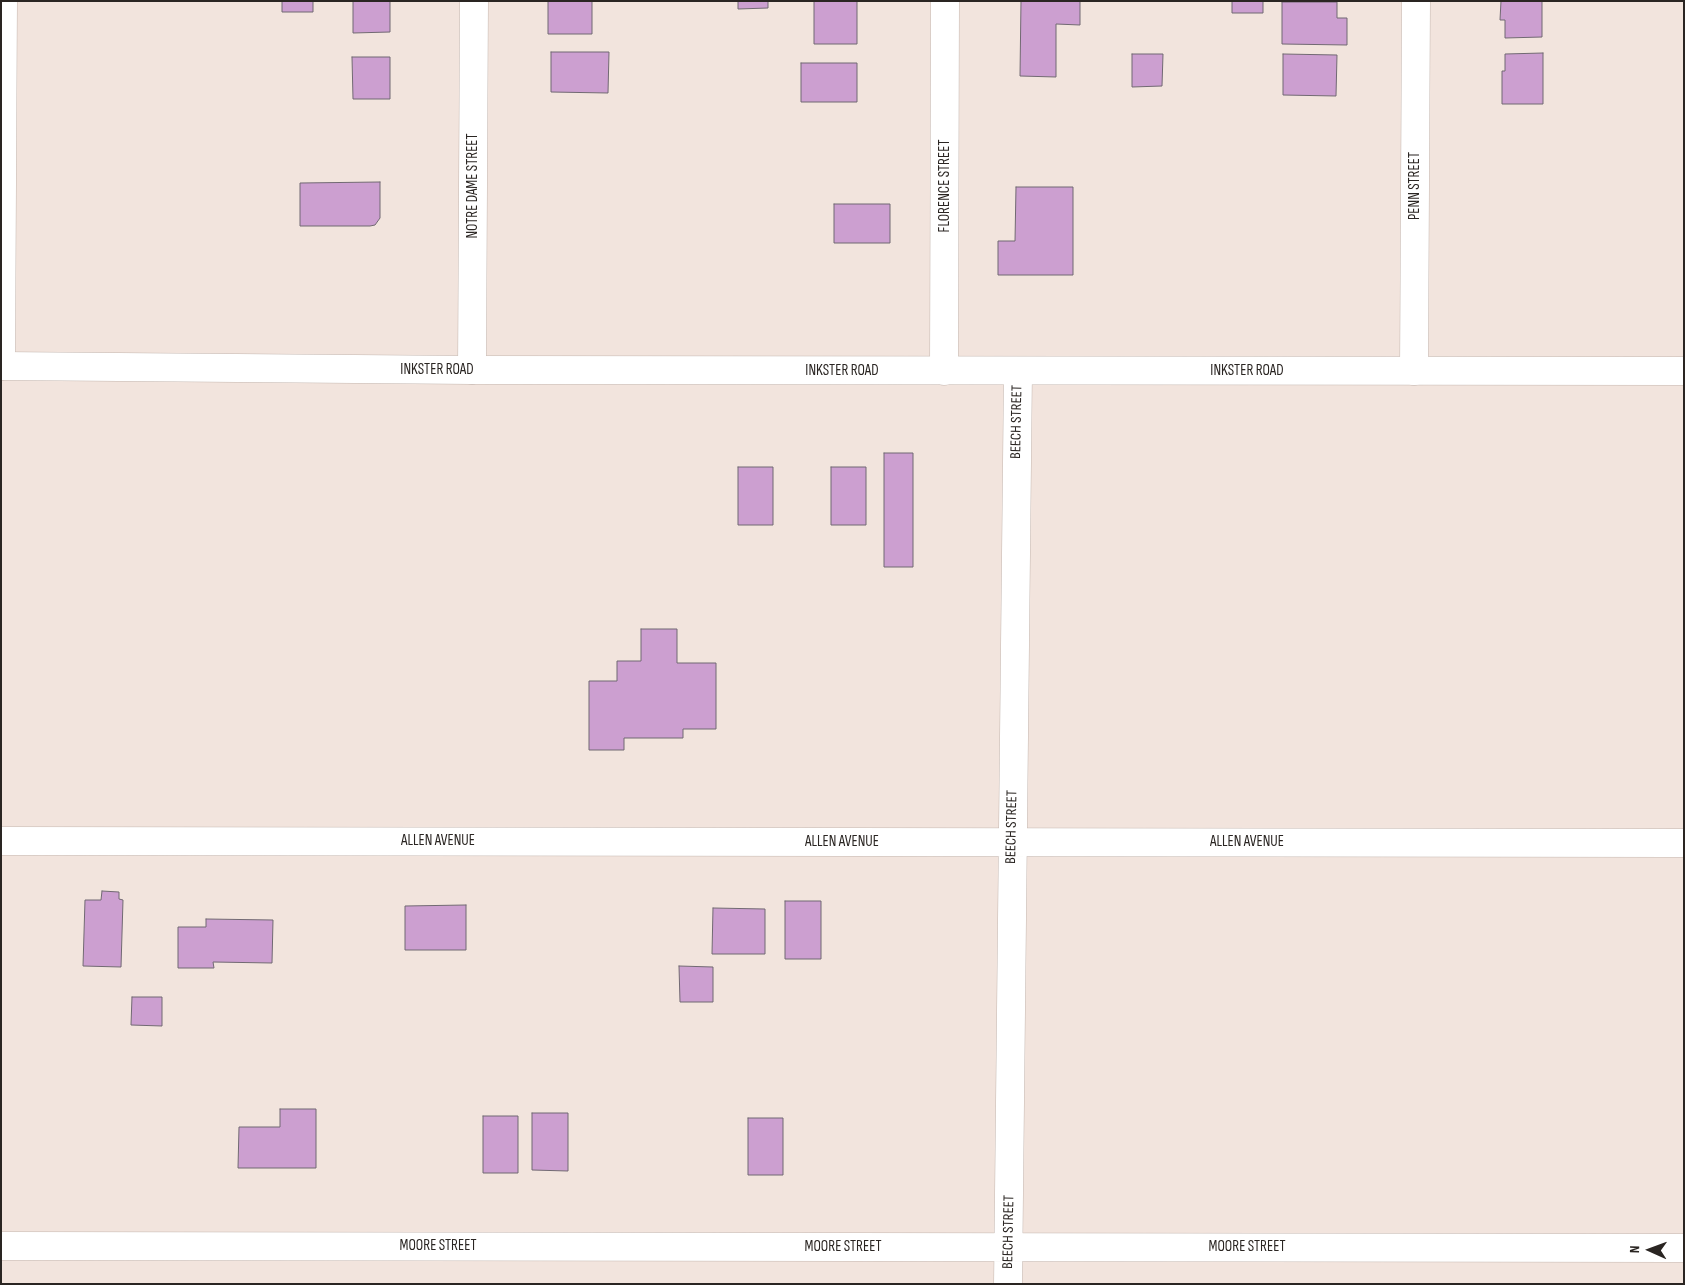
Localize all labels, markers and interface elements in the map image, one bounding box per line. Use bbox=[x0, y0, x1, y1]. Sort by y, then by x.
street label: NOTRE DAME STREET bbox=[464, 133, 482, 239]
street label: FLORENCE STREET bbox=[936, 140, 954, 232]
street label: PENN STREET bbox=[1406, 152, 1424, 220]
street label: INKSTER ROAD bbox=[400, 361, 474, 379]
street label: INKSTER ROAD bbox=[805, 362, 879, 380]
street label: INKSTER ROAD bbox=[1210, 362, 1284, 380]
street label: BEECH STREET bbox=[1007, 385, 1027, 459]
street label: BEECH STREET bbox=[1002, 790, 1022, 864]
street label: ALLEN AVENUE bbox=[401, 832, 475, 850]
street label: ALLEN AVENUE bbox=[805, 833, 879, 851]
street label: ALLEN AVENUE bbox=[1210, 833, 1284, 851]
street label: BEECH STREET bbox=[999, 1195, 1019, 1269]
north arrow bbox=[1625, 1225, 1675, 1275]
street label: MOORE STREET bbox=[400, 1237, 476, 1255]
street label: MOORE STREET bbox=[805, 1238, 881, 1256]
street label: MOORE STREET bbox=[1209, 1238, 1285, 1256]
text: N bbox=[1626, 1245, 1643, 1254]

